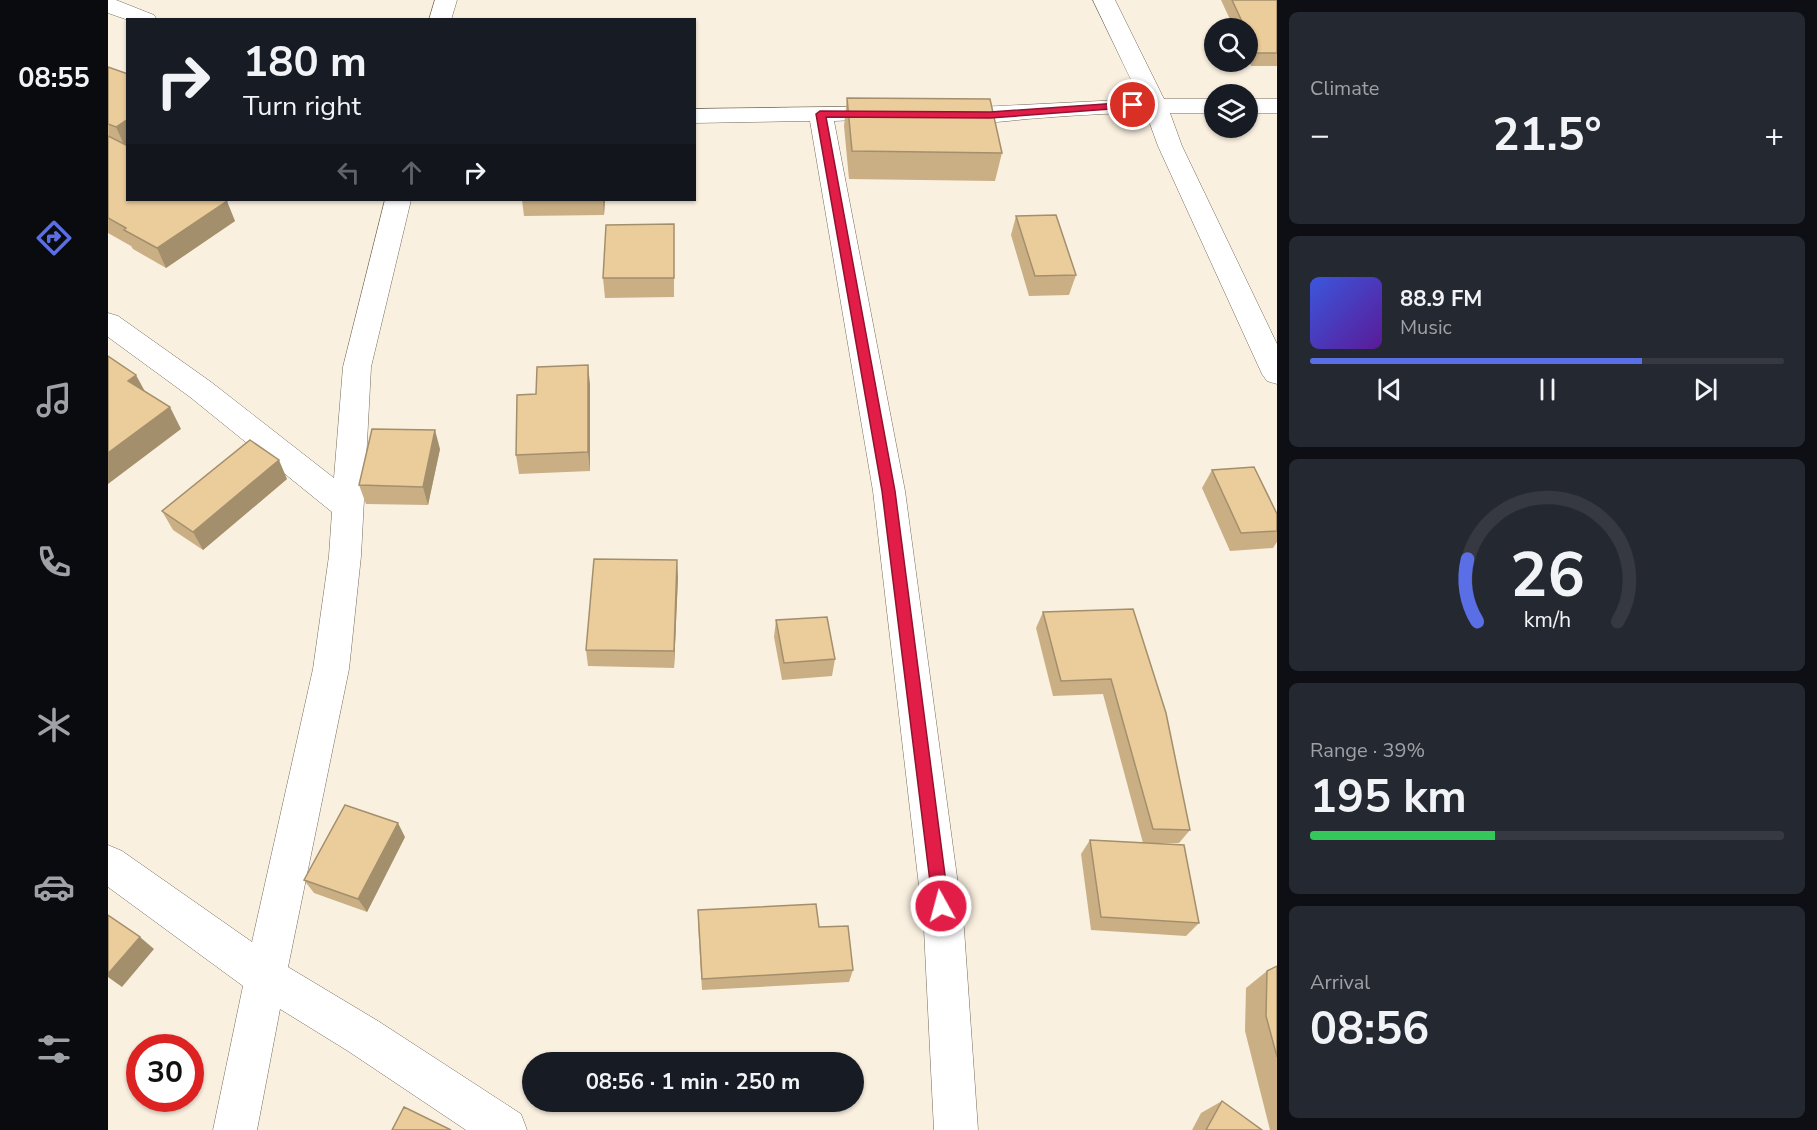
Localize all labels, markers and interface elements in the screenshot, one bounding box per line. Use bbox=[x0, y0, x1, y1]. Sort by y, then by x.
map controls bbox=[1204, 18, 1258, 138]
button: search bbox=[1204, 18, 1258, 72]
text: 180 m bbox=[243, 34, 367, 91]
icon: right bbox=[144, 42, 222, 120]
text: 08:55 bbox=[18, 60, 90, 97]
text: Climate bbox=[1310, 75, 1379, 102]
pin bbox=[1107, 79, 1158, 130]
button: layers bbox=[1204, 84, 1258, 138]
text: Turn right bbox=[243, 88, 361, 125]
icon: arrive bbox=[1116, 88, 1149, 121]
text: 21.5° bbox=[1492, 105, 1602, 166]
text: − bbox=[1310, 113, 1330, 158]
text: + bbox=[1764, 113, 1784, 158]
icon: left bbox=[332, 156, 365, 189]
icon: ahead bbox=[395, 156, 428, 189]
icon: right bbox=[458, 156, 491, 189]
icon: directions bbox=[33, 217, 75, 259]
text: 88.9 FM bbox=[1400, 284, 1482, 314]
text: Music bbox=[1400, 314, 1452, 341]
icon: previous bbox=[1373, 373, 1406, 406]
icon: pause bbox=[1531, 373, 1564, 406]
icon: next bbox=[1689, 373, 1722, 406]
icon: music bbox=[33, 379, 75, 421]
text: 26 bbox=[1510, 533, 1584, 618]
icon: phone bbox=[33, 541, 75, 583]
text: km/h bbox=[1523, 605, 1571, 635]
icon: climate bbox=[33, 704, 75, 746]
text: Range · 39% bbox=[1310, 737, 1425, 764]
text: 195 km bbox=[1310, 767, 1467, 828]
icon: car bbox=[33, 866, 75, 908]
position arrow bbox=[909, 874, 973, 938]
text: Arrival bbox=[1310, 969, 1370, 996]
text: 08:56 bbox=[1310, 999, 1429, 1060]
icon: filters bbox=[33, 1028, 75, 1070]
speed limit sign: 30 bbox=[126, 1034, 204, 1112]
text: 08:56 · 1 min · 250 m bbox=[586, 1067, 800, 1097]

